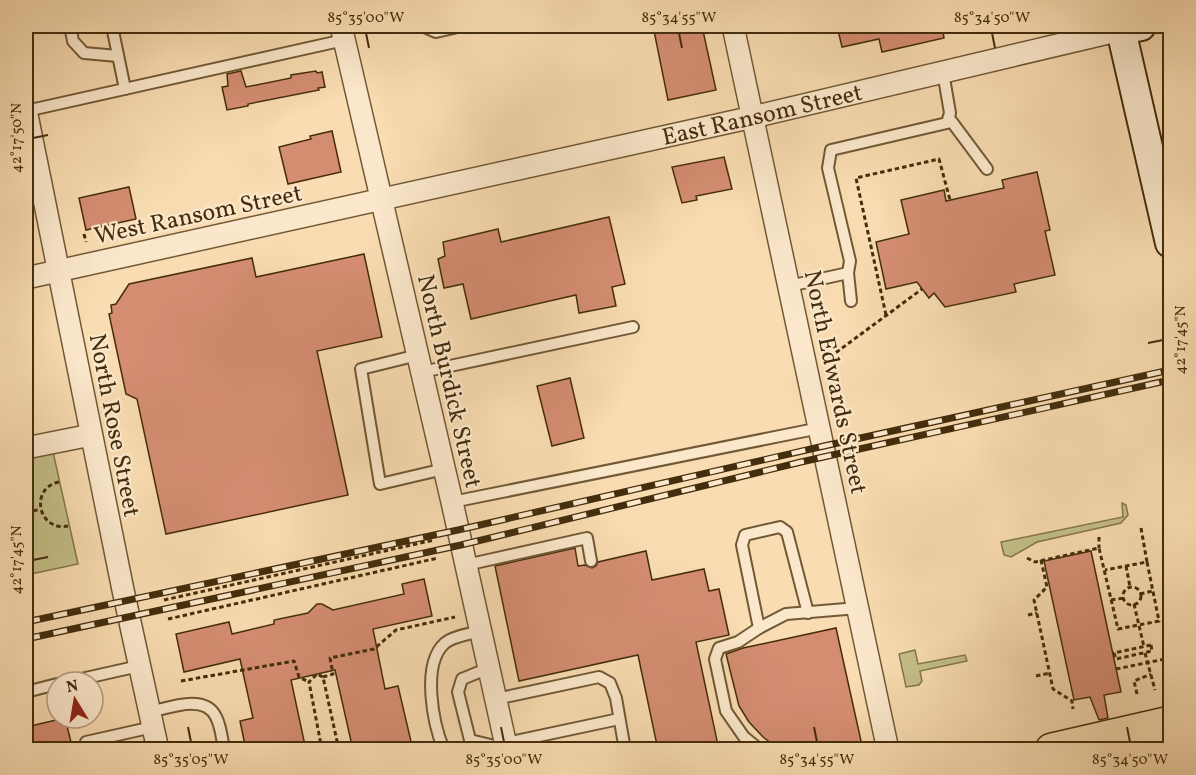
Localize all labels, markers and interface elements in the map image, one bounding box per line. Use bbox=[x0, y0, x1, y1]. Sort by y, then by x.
text: 85°35'00"W bbox=[328, 8, 404, 29]
text: 85°34'55"W bbox=[642, 8, 716, 29]
text: 85°34'50"W bbox=[954, 8, 1030, 29]
street label: East Ransom Street bbox=[659, 77, 866, 156]
text: 42°17'50"N bbox=[7, 103, 28, 173]
street label: West Ransom Street bbox=[91, 177, 305, 255]
street label: North Edwards Street bbox=[794, 267, 874, 498]
street label: North Burdick Street bbox=[407, 271, 489, 492]
text: 42°17'45"N bbox=[1171, 305, 1192, 375]
street label: North Rose Street bbox=[79, 331, 147, 520]
text: 42°17'45"N bbox=[7, 525, 28, 595]
north arrow bbox=[45, 670, 105, 730]
text: N bbox=[65, 675, 81, 699]
text: 85°35'05"W bbox=[154, 750, 228, 771]
text: 85°35'00"W bbox=[466, 750, 542, 771]
text: 85°34'55"W bbox=[780, 750, 854, 771]
text: 85°34'50"W bbox=[1092, 750, 1168, 771]

